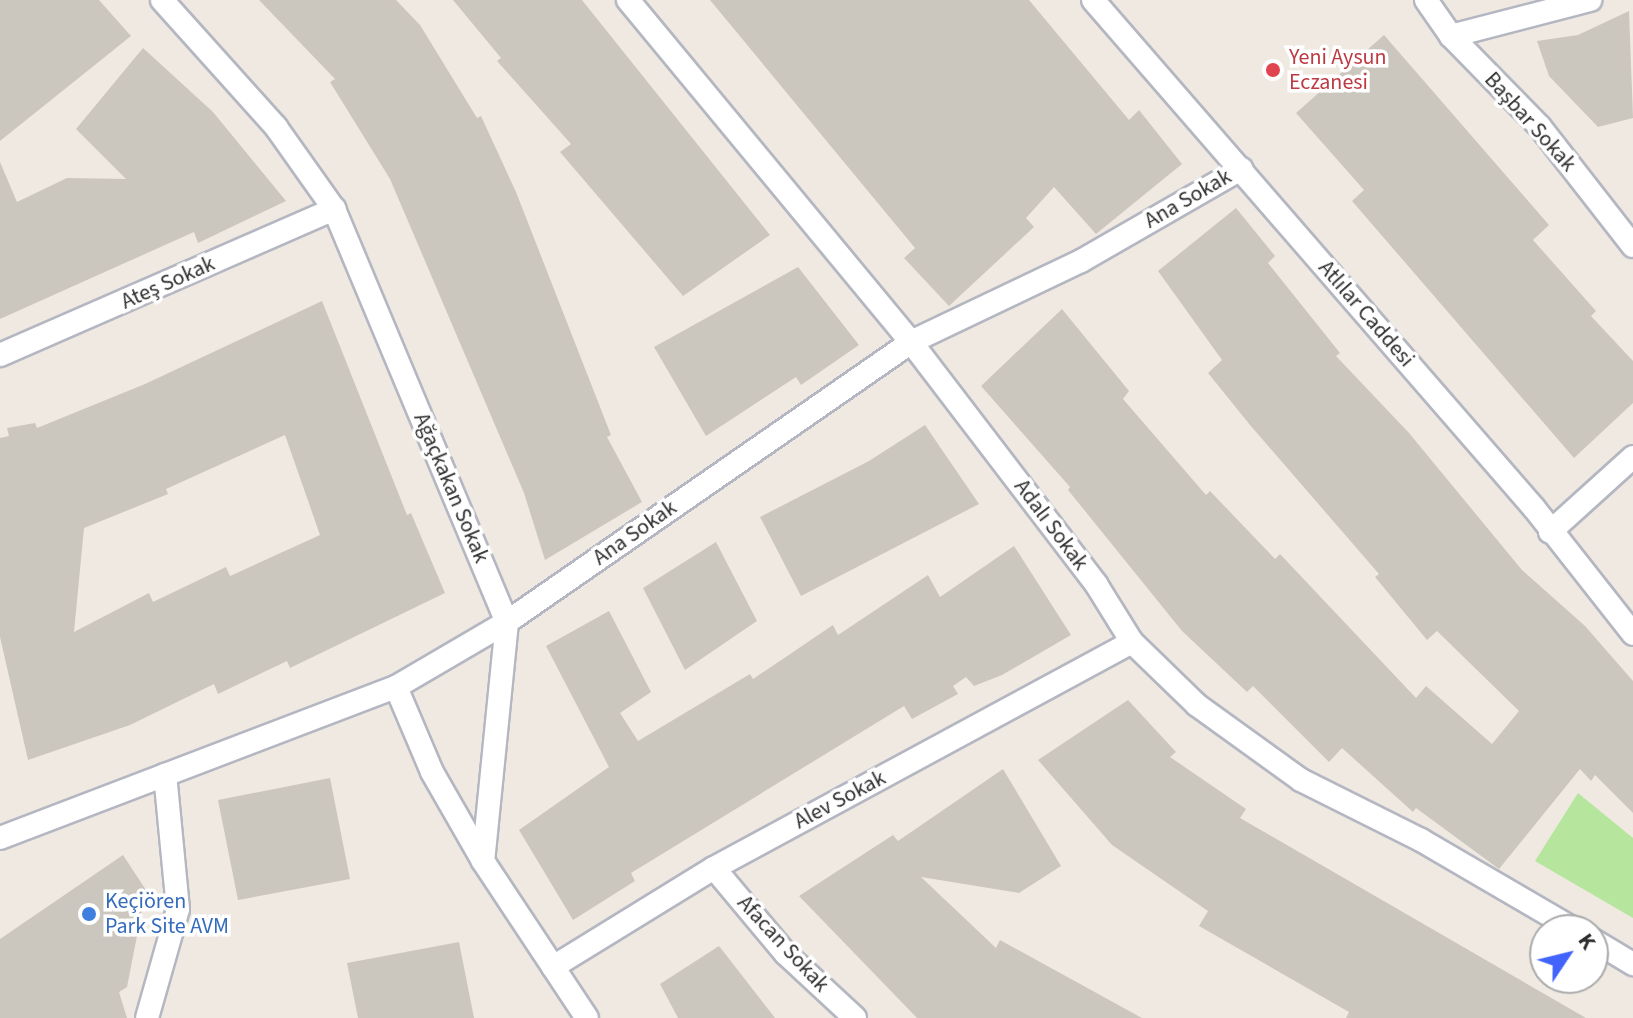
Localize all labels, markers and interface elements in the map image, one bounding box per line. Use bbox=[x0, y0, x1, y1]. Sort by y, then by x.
place label: Yeni Aysun Eczanesi bbox=[1289, 44, 1387, 96]
marker: Yeni Aysun Eczanesi bbox=[1264, 61, 1282, 79]
street label: Başbar Sokak bbox=[1479, 67, 1581, 177]
street label: Ana Sokak bbox=[1140, 164, 1236, 234]
street label: Ateş Sokak bbox=[117, 251, 219, 315]
street label: Atlılar Caddesi bbox=[1313, 255, 1419, 373]
street label: Ağaçkakan Sokak bbox=[408, 409, 494, 567]
street label: Adalı Sokak bbox=[1008, 474, 1094, 576]
street label: Ana Sokak bbox=[588, 495, 682, 571]
street label: Alev Sokak bbox=[790, 765, 890, 835]
place label: Keçiören Park Site AVM bbox=[105, 888, 229, 940]
street label: Afacan Sokak bbox=[732, 890, 834, 998]
marker: Keçiören Park Site AVM bbox=[80, 905, 98, 923]
north arrow bbox=[1529, 914, 1609, 994]
text: K bbox=[1570, 927, 1604, 956]

